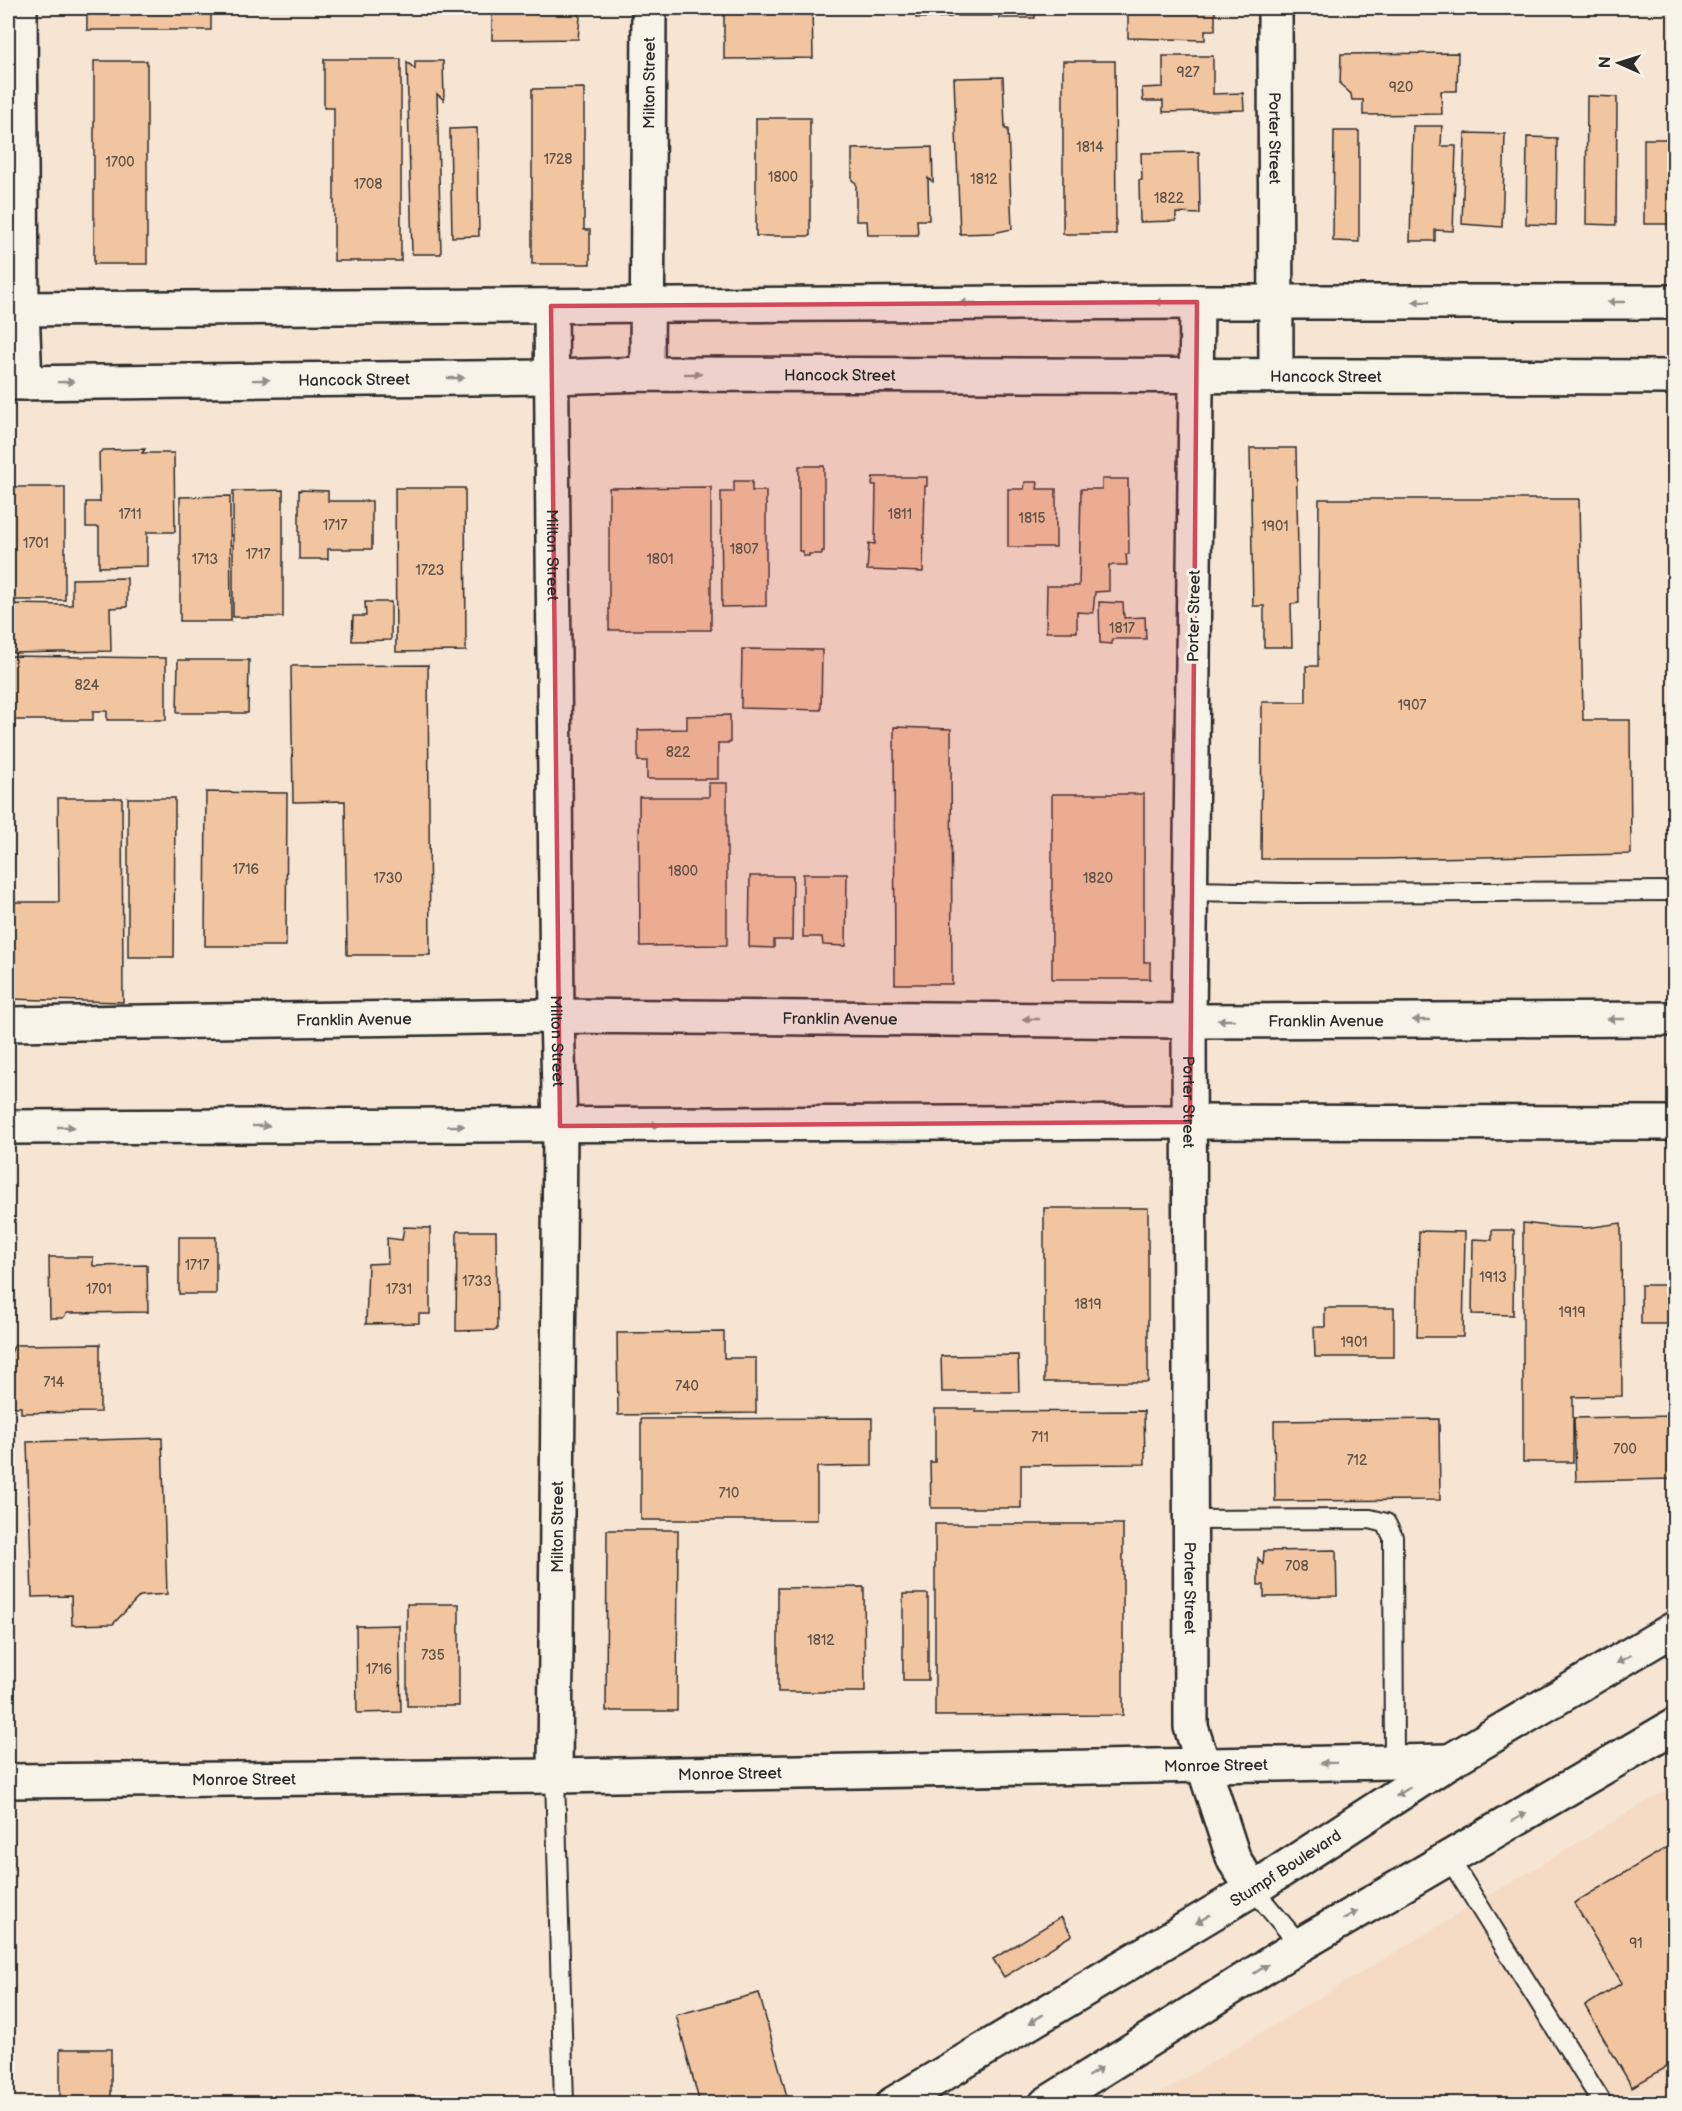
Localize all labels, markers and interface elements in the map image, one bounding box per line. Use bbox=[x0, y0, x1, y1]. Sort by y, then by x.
north arrow bbox=[1589, 33, 1649, 93]
street label: Milton Street bbox=[640, 37, 660, 129]
text: N bbox=[1596, 56, 1615, 69]
house number: 927 bbox=[1176, 64, 1200, 81]
house number: 920 bbox=[1389, 79, 1413, 96]
street label: Porter Street bbox=[1264, 92, 1283, 184]
house number: 1814 bbox=[1076, 139, 1104, 156]
house number: 1728 bbox=[544, 151, 572, 168]
house number: 1700 bbox=[106, 154, 134, 171]
house number: 1800 bbox=[768, 169, 798, 186]
house number: 1812 bbox=[970, 171, 998, 188]
house number: 1708 bbox=[354, 176, 382, 193]
house number: 1822 bbox=[1154, 190, 1185, 207]
one-way arrow bbox=[1154, 297, 1173, 307]
one-way arrow bbox=[1412, 297, 1431, 307]
one-way arrow bbox=[1607, 297, 1626, 307]
one-way arrow bbox=[959, 298, 978, 308]
street label: Hancock Street bbox=[784, 366, 896, 386]
street label: Hancock Street bbox=[1270, 368, 1382, 387]
one-way arrow bbox=[683, 370, 702, 379]
street label: Hancock Street bbox=[298, 371, 410, 391]
one-way arrow bbox=[446, 373, 465, 383]
one-way arrow bbox=[251, 375, 270, 385]
one-way arrow bbox=[56, 377, 75, 387]
house number: 1711 bbox=[118, 506, 142, 523]
house number: 1811 bbox=[888, 506, 912, 523]
street label: Milton Street bbox=[542, 509, 561, 601]
house number: 1815 bbox=[1018, 510, 1046, 527]
house number: 1717 bbox=[323, 517, 347, 534]
house number: 1901 bbox=[1261, 518, 1289, 535]
house number: 1701 bbox=[23, 535, 49, 552]
house number: 1807 bbox=[730, 541, 758, 558]
house number: 1717 bbox=[246, 546, 270, 563]
house number: 1713 bbox=[192, 551, 218, 568]
house number: 1801 bbox=[646, 551, 674, 568]
house number: 1723 bbox=[416, 562, 444, 579]
street label: Porter Street bbox=[1184, 570, 1205, 662]
house number: 1817 bbox=[1109, 620, 1135, 637]
house number: 824 bbox=[75, 677, 100, 694]
house number: 1907 bbox=[1398, 697, 1426, 714]
house number: 822 bbox=[666, 744, 691, 761]
house number: 1716 bbox=[233, 861, 260, 878]
house number: 1800 bbox=[668, 863, 698, 880]
house number: 1730 bbox=[373, 870, 403, 887]
house number: 1820 bbox=[1083, 870, 1113, 887]
street label: Milton Street bbox=[546, 995, 567, 1087]
street label: Franklin Avenue bbox=[296, 1010, 412, 1031]
street label: Franklin Avenue bbox=[782, 1010, 898, 1030]
street label: Franklin Avenue bbox=[1268, 1012, 1384, 1032]
one-way arrow bbox=[1607, 1014, 1626, 1024]
one-way arrow bbox=[1022, 1015, 1041, 1024]
one-way arrow bbox=[1217, 1015, 1236, 1025]
one-way arrow bbox=[1412, 1015, 1431, 1025]
street label: Porter Street bbox=[1178, 1056, 1197, 1148]
one-way arrow bbox=[641, 1120, 660, 1130]
one-way arrow bbox=[251, 1121, 270, 1131]
one-way arrow bbox=[446, 1121, 465, 1131]
one-way arrow bbox=[56, 1122, 75, 1132]
house number: 1717 bbox=[185, 1257, 209, 1274]
house number: 1913 bbox=[1479, 1269, 1507, 1286]
house number: 1733 bbox=[462, 1273, 492, 1290]
house number: 1701 bbox=[86, 1281, 112, 1298]
house number: 1731 bbox=[386, 1281, 412, 1298]
house number: 1819 bbox=[1074, 1296, 1102, 1313]
house number: 1919 bbox=[1558, 1304, 1586, 1321]
house number: 1901 bbox=[1340, 1334, 1368, 1351]
house number: 714 bbox=[44, 1374, 65, 1391]
house number: 740 bbox=[675, 1378, 699, 1395]
house number: 711 bbox=[1031, 1429, 1049, 1446]
house number: 700 bbox=[1613, 1441, 1637, 1458]
house number: 712 bbox=[1347, 1452, 1368, 1469]
street label: Milton Street bbox=[549, 1481, 568, 1573]
house number: 710 bbox=[719, 1485, 739, 1502]
street label: Porter Street bbox=[1179, 1542, 1199, 1634]
house number: 708 bbox=[1285, 1558, 1309, 1575]
house number: 1812 bbox=[807, 1632, 835, 1649]
house number: 735 bbox=[421, 1647, 445, 1664]
one-way arrow bbox=[1616, 1653, 1632, 1664]
house number: 1716 bbox=[366, 1661, 393, 1678]
street label: Monroe Street bbox=[1164, 1756, 1268, 1777]
one-way arrow bbox=[1319, 1758, 1338, 1768]
street label: Monroe Street bbox=[678, 1764, 782, 1785]
street label: Monroe Street bbox=[192, 1770, 296, 1790]
one-way arrow bbox=[1395, 1786, 1411, 1797]
one-way arrow bbox=[1511, 1811, 1527, 1822]
street label: Stumpf Boulevard bbox=[1227, 1826, 1345, 1911]
one-way arrow bbox=[1342, 1910, 1359, 1920]
one-way arrow bbox=[1195, 1914, 1211, 1925]
house number: 91 bbox=[1629, 1935, 1643, 1952]
one-way arrow bbox=[1253, 1964, 1269, 1975]
one-way arrow bbox=[1027, 2014, 1044, 2024]
one-way arrow bbox=[1087, 2067, 1103, 2078]

